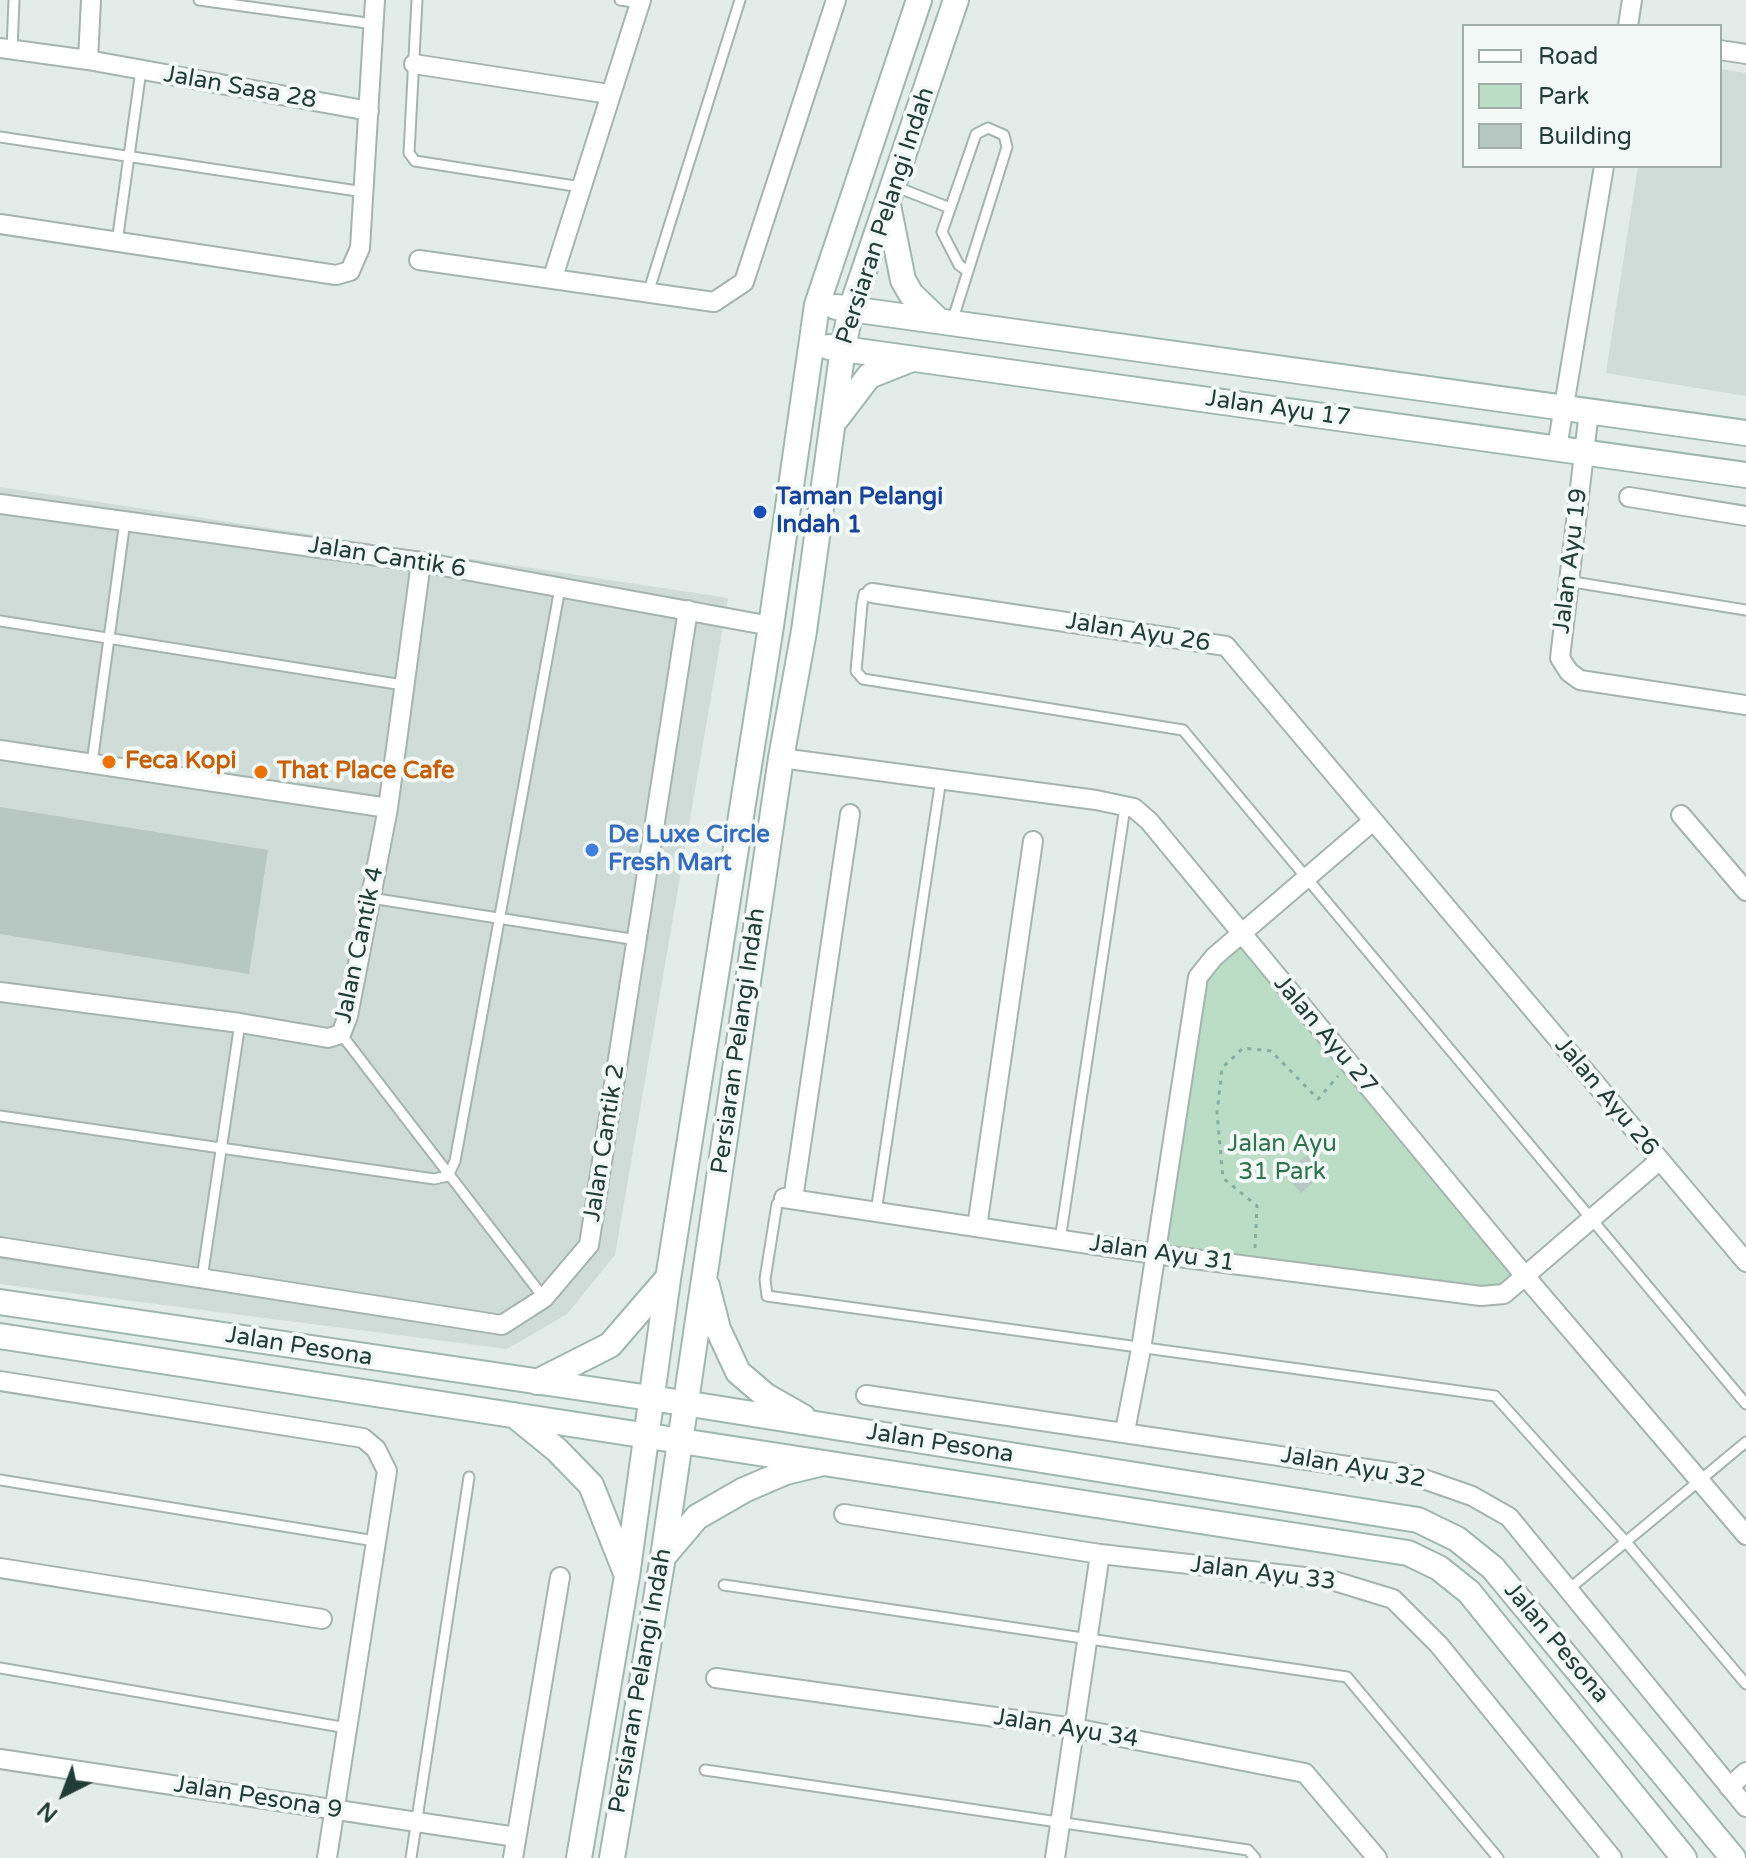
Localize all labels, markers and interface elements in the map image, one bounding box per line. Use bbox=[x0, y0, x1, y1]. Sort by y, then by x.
legend bbox=[1462, 24, 1722, 168]
text: Road bbox=[1538, 42, 1598, 71]
street label: Jalan Sasa 28 bbox=[161, 60, 319, 116]
text: Park bbox=[1538, 82, 1589, 111]
street label: Persiaran Pelangi Indah bbox=[831, 84, 941, 348]
text: Building bbox=[1538, 122, 1632, 151]
street label: Jalan Ayu 17 bbox=[1204, 385, 1352, 433]
place label: Taman Pelangi Indah 1 bbox=[776, 484, 943, 540]
street label: Jalan Ayu 19 bbox=[1548, 487, 1594, 635]
marker: Taman Pelangi Indah 1 bbox=[751, 503, 769, 521]
street label: Jalan Cantik 6 bbox=[306, 531, 468, 585]
street label: Jalan Ayu 26 bbox=[1064, 607, 1212, 659]
place label: Feca Kopi bbox=[125, 748, 237, 776]
marker: Feca Kopi bbox=[100, 753, 118, 771]
place label: That Place Cafe bbox=[277, 758, 455, 786]
marker: That Place Cafe bbox=[252, 763, 270, 781]
place label: De Luxe Circle Fresh Mart bbox=[608, 822, 770, 878]
marker: De Luxe Circle Fresh Mart bbox=[583, 841, 601, 859]
street label: Jalan Cantik 4 bbox=[329, 864, 391, 1026]
street label: Persiaran Pelangi Indah bbox=[706, 906, 772, 1176]
street label: Jalan Ayu 27 bbox=[1267, 970, 1383, 1100]
street label: Jalan Ayu 26 bbox=[1548, 1032, 1664, 1162]
street label: Jalan Cantik 2 bbox=[578, 1062, 632, 1224]
park label: Jalan Ayu 31 Park bbox=[1227, 1131, 1337, 1187]
street label: Jalan Ayu 31 bbox=[1088, 1230, 1236, 1278]
street label: Jalan Pesona bbox=[223, 1321, 375, 1373]
street label: Jalan Pesona bbox=[864, 1418, 1016, 1470]
street label: Jalan Ayu 32 bbox=[1279, 1441, 1427, 1495]
street label: Persiaran Pelangi Indah bbox=[604, 1546, 678, 1816]
street label: Jalan Ayu 33 bbox=[1189, 1551, 1337, 1597]
street label: Jalan Pesona bbox=[1497, 1577, 1615, 1709]
street label: Jalan Ayu 34 bbox=[992, 1703, 1140, 1755]
north arrow bbox=[24, 1754, 104, 1834]
street label: Jalan Pesona 9 bbox=[172, 1770, 344, 1826]
text: N bbox=[33, 1796, 63, 1827]

